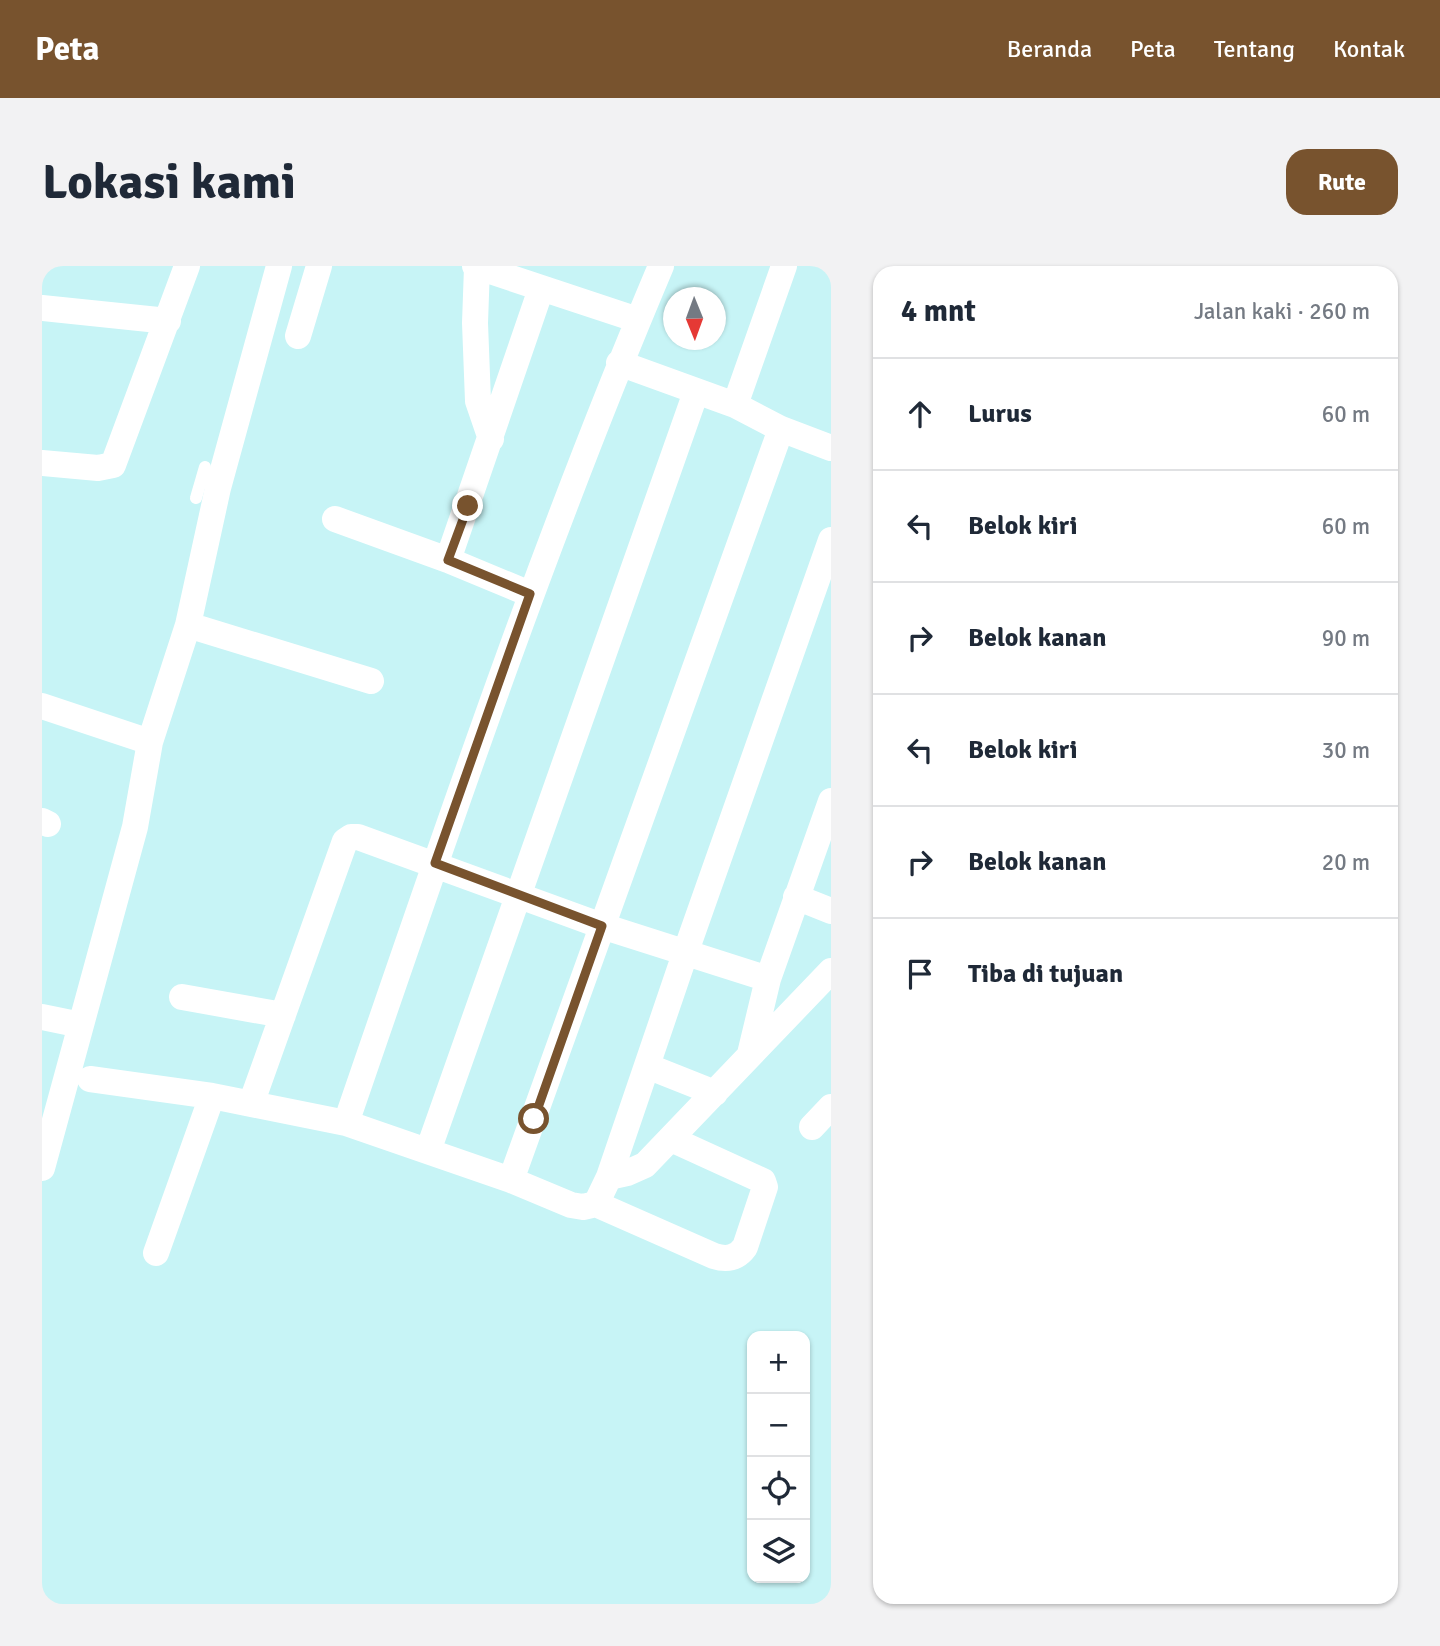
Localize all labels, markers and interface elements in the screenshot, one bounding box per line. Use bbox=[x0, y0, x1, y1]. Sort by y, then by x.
text: Peta bbox=[35, 29, 99, 70]
text: Beranda bbox=[1007, 34, 1092, 64]
text: Peta bbox=[1130, 34, 1176, 64]
text: Tentang bbox=[1214, 34, 1295, 64]
text: Kontak bbox=[1333, 34, 1405, 64]
button: Rute bbox=[1286, 149, 1398, 215]
text: Lokasi kami bbox=[42, 152, 296, 212]
north arrow bbox=[663, 287, 726, 350]
text: 4 mnt bbox=[901, 293, 976, 330]
text: Jalan kaki · 260 m bbox=[1194, 297, 1370, 326]
icon: ahead bbox=[901, 395, 939, 433]
text: Lurus bbox=[968, 398, 1032, 430]
text: 60 m bbox=[1322, 400, 1370, 429]
route end bbox=[452, 490, 483, 521]
icon: left bbox=[901, 507, 939, 545]
text: Belok kiri bbox=[968, 510, 1077, 542]
text: 60 m bbox=[1322, 512, 1370, 541]
icon: right bbox=[901, 619, 939, 657]
text: Belok kanan bbox=[968, 622, 1106, 654]
text: 90 m bbox=[1322, 624, 1370, 653]
icon: left bbox=[901, 731, 939, 769]
text: Belok kiri bbox=[968, 734, 1077, 766]
text: 30 m bbox=[1322, 736, 1370, 765]
icon: right bbox=[901, 843, 939, 881]
text: Belok kanan bbox=[968, 846, 1106, 878]
text: 20 m bbox=[1322, 848, 1370, 877]
icon: arrive bbox=[901, 955, 939, 993]
text: Tiba di tujuan bbox=[968, 958, 1123, 990]
route start bbox=[518, 1103, 549, 1134]
map controls bbox=[747, 1331, 810, 1583]
button: + bbox=[747, 1331, 810, 1394]
button: − bbox=[747, 1394, 810, 1457]
button: locate bbox=[747, 1457, 810, 1520]
button: layers bbox=[747, 1520, 810, 1583]

